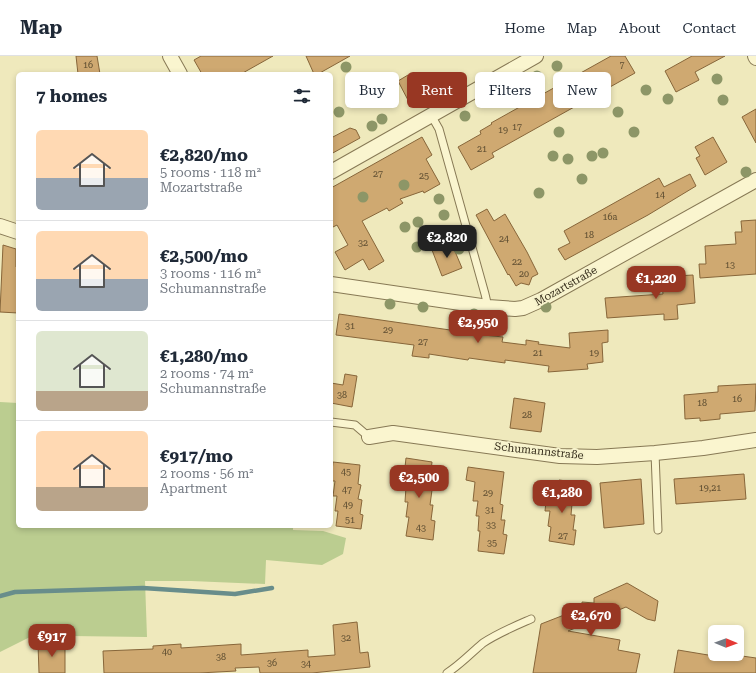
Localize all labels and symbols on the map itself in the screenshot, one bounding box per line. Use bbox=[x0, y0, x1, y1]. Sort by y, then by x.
house number: 16 bbox=[83, 60, 93, 70]
house number: 7 bbox=[619, 60, 625, 70]
house number: 17 bbox=[512, 122, 522, 132]
house number: 19 bbox=[498, 125, 508, 135]
house number: 21 bbox=[477, 144, 487, 154]
house number: 27 bbox=[373, 169, 383, 179]
house number: 25 bbox=[419, 171, 429, 181]
house number: 14 bbox=[655, 190, 665, 200]
house number: 16a bbox=[603, 212, 618, 222]
pin: €2,820 bbox=[414, 225, 480, 259]
house number: 18 bbox=[584, 230, 594, 240]
house number: 24 bbox=[499, 234, 509, 244]
house number: 32 bbox=[358, 238, 368, 248]
house number: 22 bbox=[512, 257, 522, 267]
house number: 13 bbox=[725, 260, 735, 270]
street label: Mozartstraße bbox=[532, 263, 600, 309]
pin: €1,220 bbox=[623, 266, 689, 300]
house number: 20 bbox=[519, 269, 529, 279]
pin: €2,950 bbox=[445, 310, 511, 344]
house number: 31 bbox=[345, 321, 355, 331]
house number: 29 bbox=[383, 325, 393, 335]
house number: 27 bbox=[418, 337, 428, 347]
house number: 21 bbox=[533, 348, 543, 358]
house number: 19 bbox=[589, 348, 599, 358]
house number: 38 bbox=[337, 390, 347, 400]
house number: 16 bbox=[732, 394, 742, 404]
house number: 18 bbox=[697, 398, 707, 408]
house number: 28 bbox=[522, 410, 532, 420]
street label: Schumannstraße bbox=[494, 440, 584, 462]
pin: €2,500 bbox=[386, 465, 452, 499]
house number: 45 bbox=[341, 467, 351, 477]
pin: €1,280 bbox=[529, 480, 595, 514]
house number: 19,21 bbox=[699, 483, 721, 493]
house number: 47 bbox=[342, 485, 352, 495]
house number: 29 bbox=[483, 488, 493, 498]
house number: 49 bbox=[343, 500, 353, 510]
house number: 31 bbox=[485, 505, 495, 515]
house number: 51 bbox=[345, 515, 355, 525]
house number: 33 bbox=[486, 520, 496, 530]
house number: 43 bbox=[416, 523, 426, 533]
house number: 27 bbox=[558, 531, 568, 541]
house number: 35 bbox=[487, 538, 497, 548]
pin: €2,670 bbox=[558, 603, 624, 637]
pin: €917 bbox=[28, 624, 76, 658]
north arrow bbox=[708, 625, 744, 661]
house number: 32 bbox=[341, 633, 351, 643]
house number: 40 bbox=[162, 647, 172, 657]
house number: 38 bbox=[216, 652, 226, 662]
house number: 36 bbox=[267, 658, 277, 668]
house number: 34 bbox=[301, 659, 311, 669]

